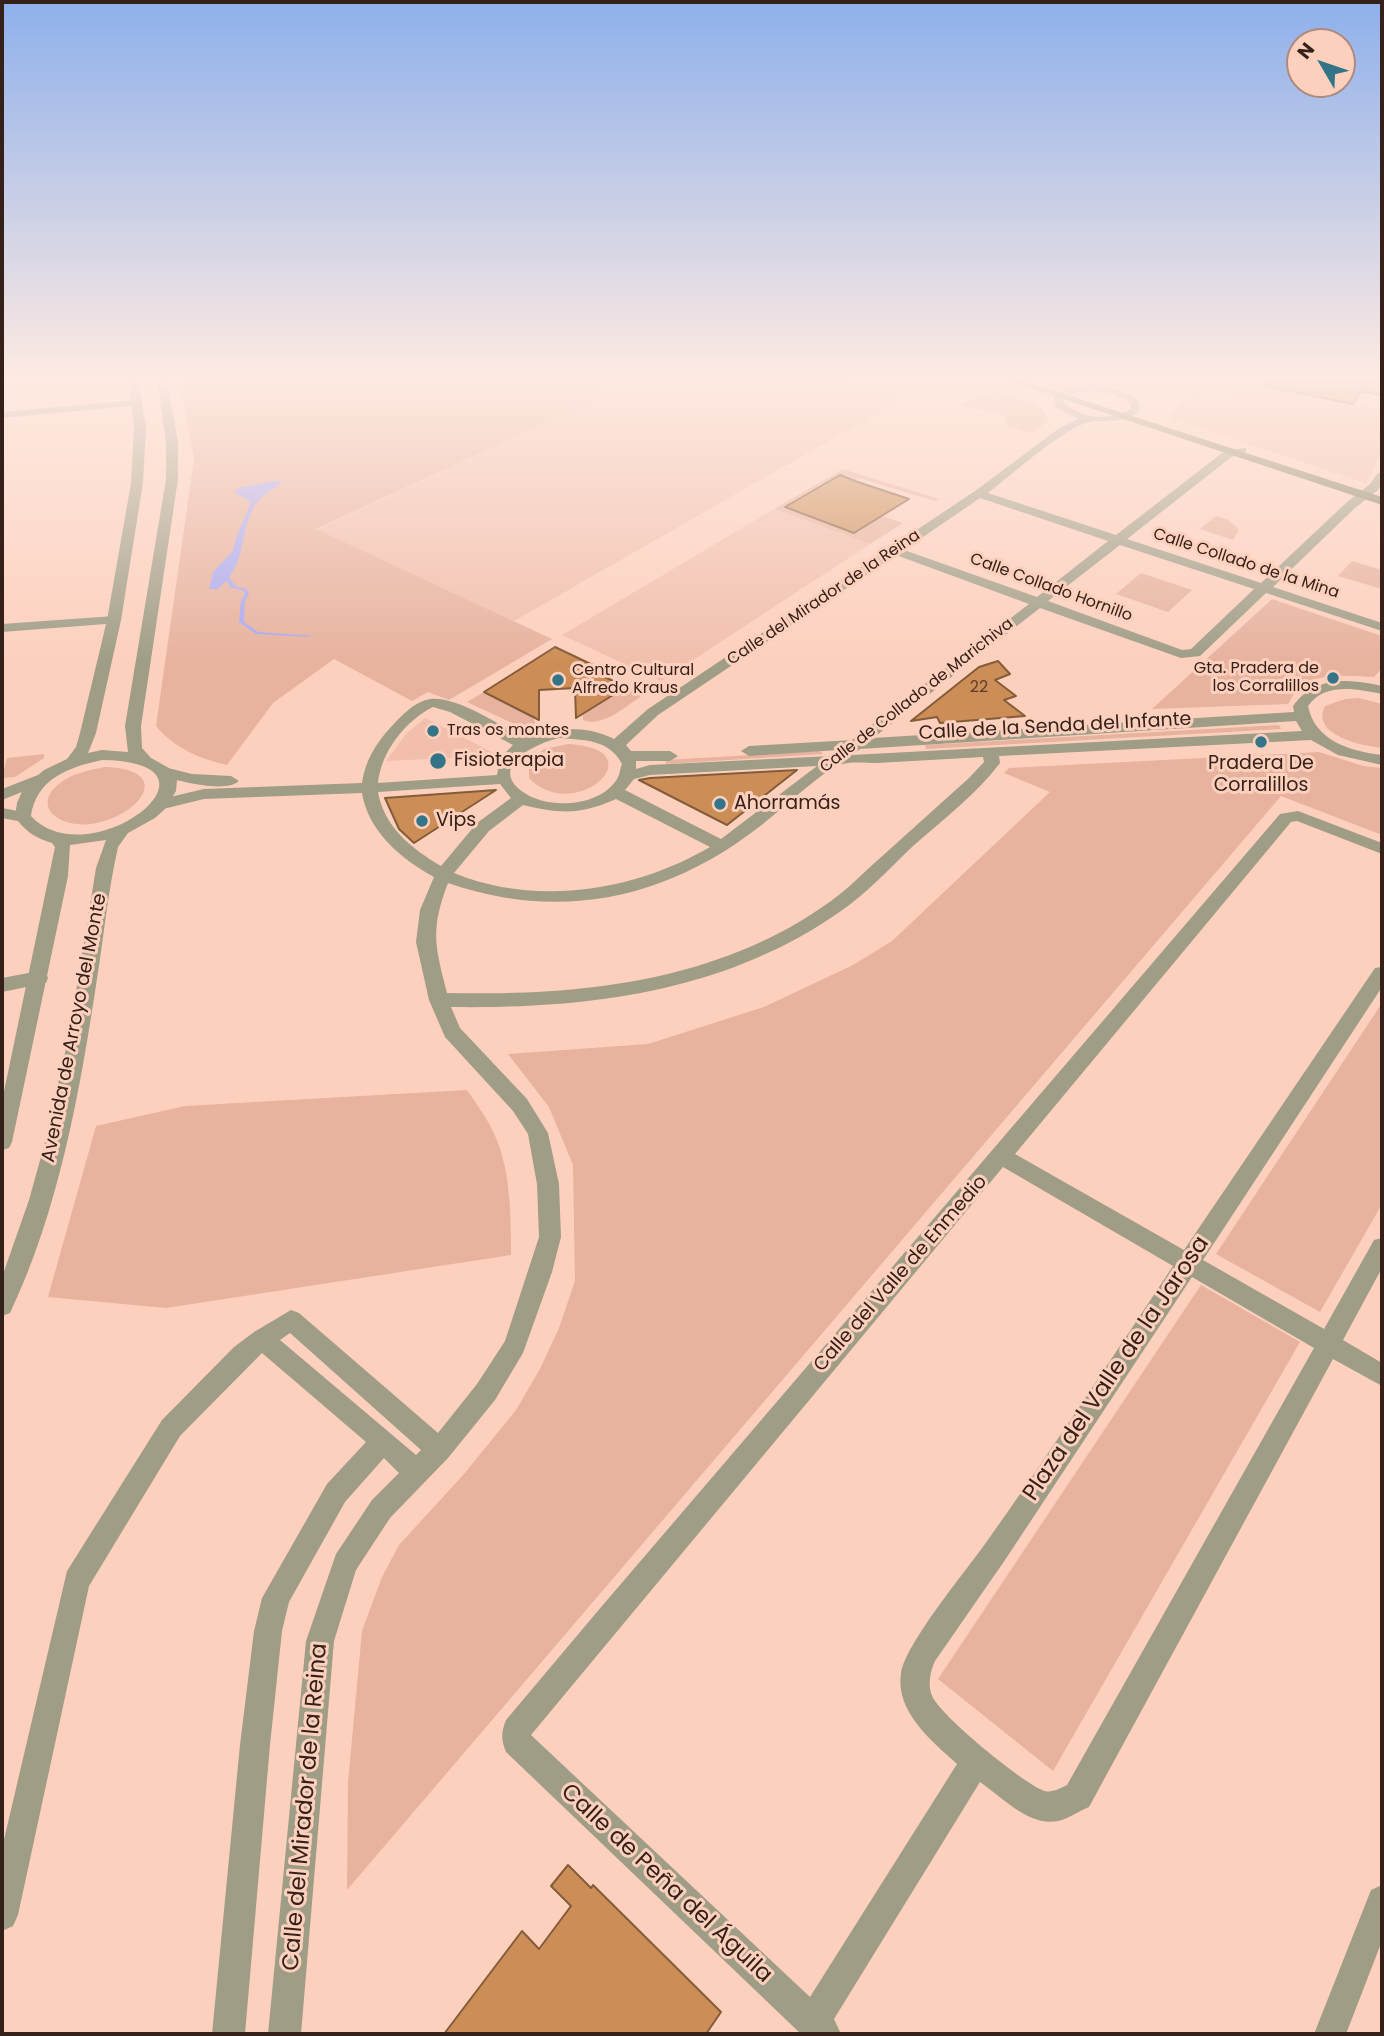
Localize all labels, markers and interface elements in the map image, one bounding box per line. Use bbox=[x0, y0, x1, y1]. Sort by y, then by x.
north arrow bbox=[1286, 28, 1356, 98]
text: N bbox=[1291, 37, 1321, 65]
street label: Calle Collado de la Mina bbox=[1150, 525, 1342, 603]
street label: Calle del Mirador de la Reina bbox=[724, 526, 924, 670]
street label: Calle Collado Hornillo bbox=[967, 550, 1135, 626]
street label: Calle de Collado de Marichiva bbox=[817, 615, 1017, 777]
place label: Gta. Pradera de los Corralillos bbox=[1194, 659, 1319, 697]
place label: Centro Cultural Alfredo Kraus bbox=[572, 661, 694, 699]
marker: Gta. Pradera de los Corralillos bbox=[1325, 670, 1341, 686]
marker: Centro Cultural Alfredo Kraus bbox=[550, 672, 566, 688]
house number: 22 bbox=[970, 678, 988, 698]
street label: Calle de la Senda del Infante bbox=[918, 708, 1192, 746]
place label: Tras os montes bbox=[447, 721, 569, 741]
marker: Tras os montes bbox=[425, 723, 441, 739]
marker: Pradera De Corralillos bbox=[1253, 734, 1269, 750]
place label: Fisioterapia bbox=[454, 750, 564, 772]
marker: Fisioterapia bbox=[428, 751, 448, 771]
place label: Pradera De Corralillos bbox=[1208, 753, 1314, 797]
place label: Ahorramás bbox=[734, 793, 840, 815]
marker: Ahorramás bbox=[712, 796, 728, 812]
place label: Vips bbox=[436, 810, 476, 832]
marker: Vips bbox=[414, 813, 430, 829]
street label: Avenida de Arroyo del Monte bbox=[38, 892, 112, 1164]
street label: Calle del Valle de Enmedio bbox=[810, 1171, 992, 1377]
street label: Plaza del Valle de la Jarosa bbox=[1018, 1232, 1216, 1506]
street label: Calle del Mirador de la Reina bbox=[278, 1642, 334, 1972]
street label: Calle de Peña del Águila bbox=[554, 1779, 778, 1989]

